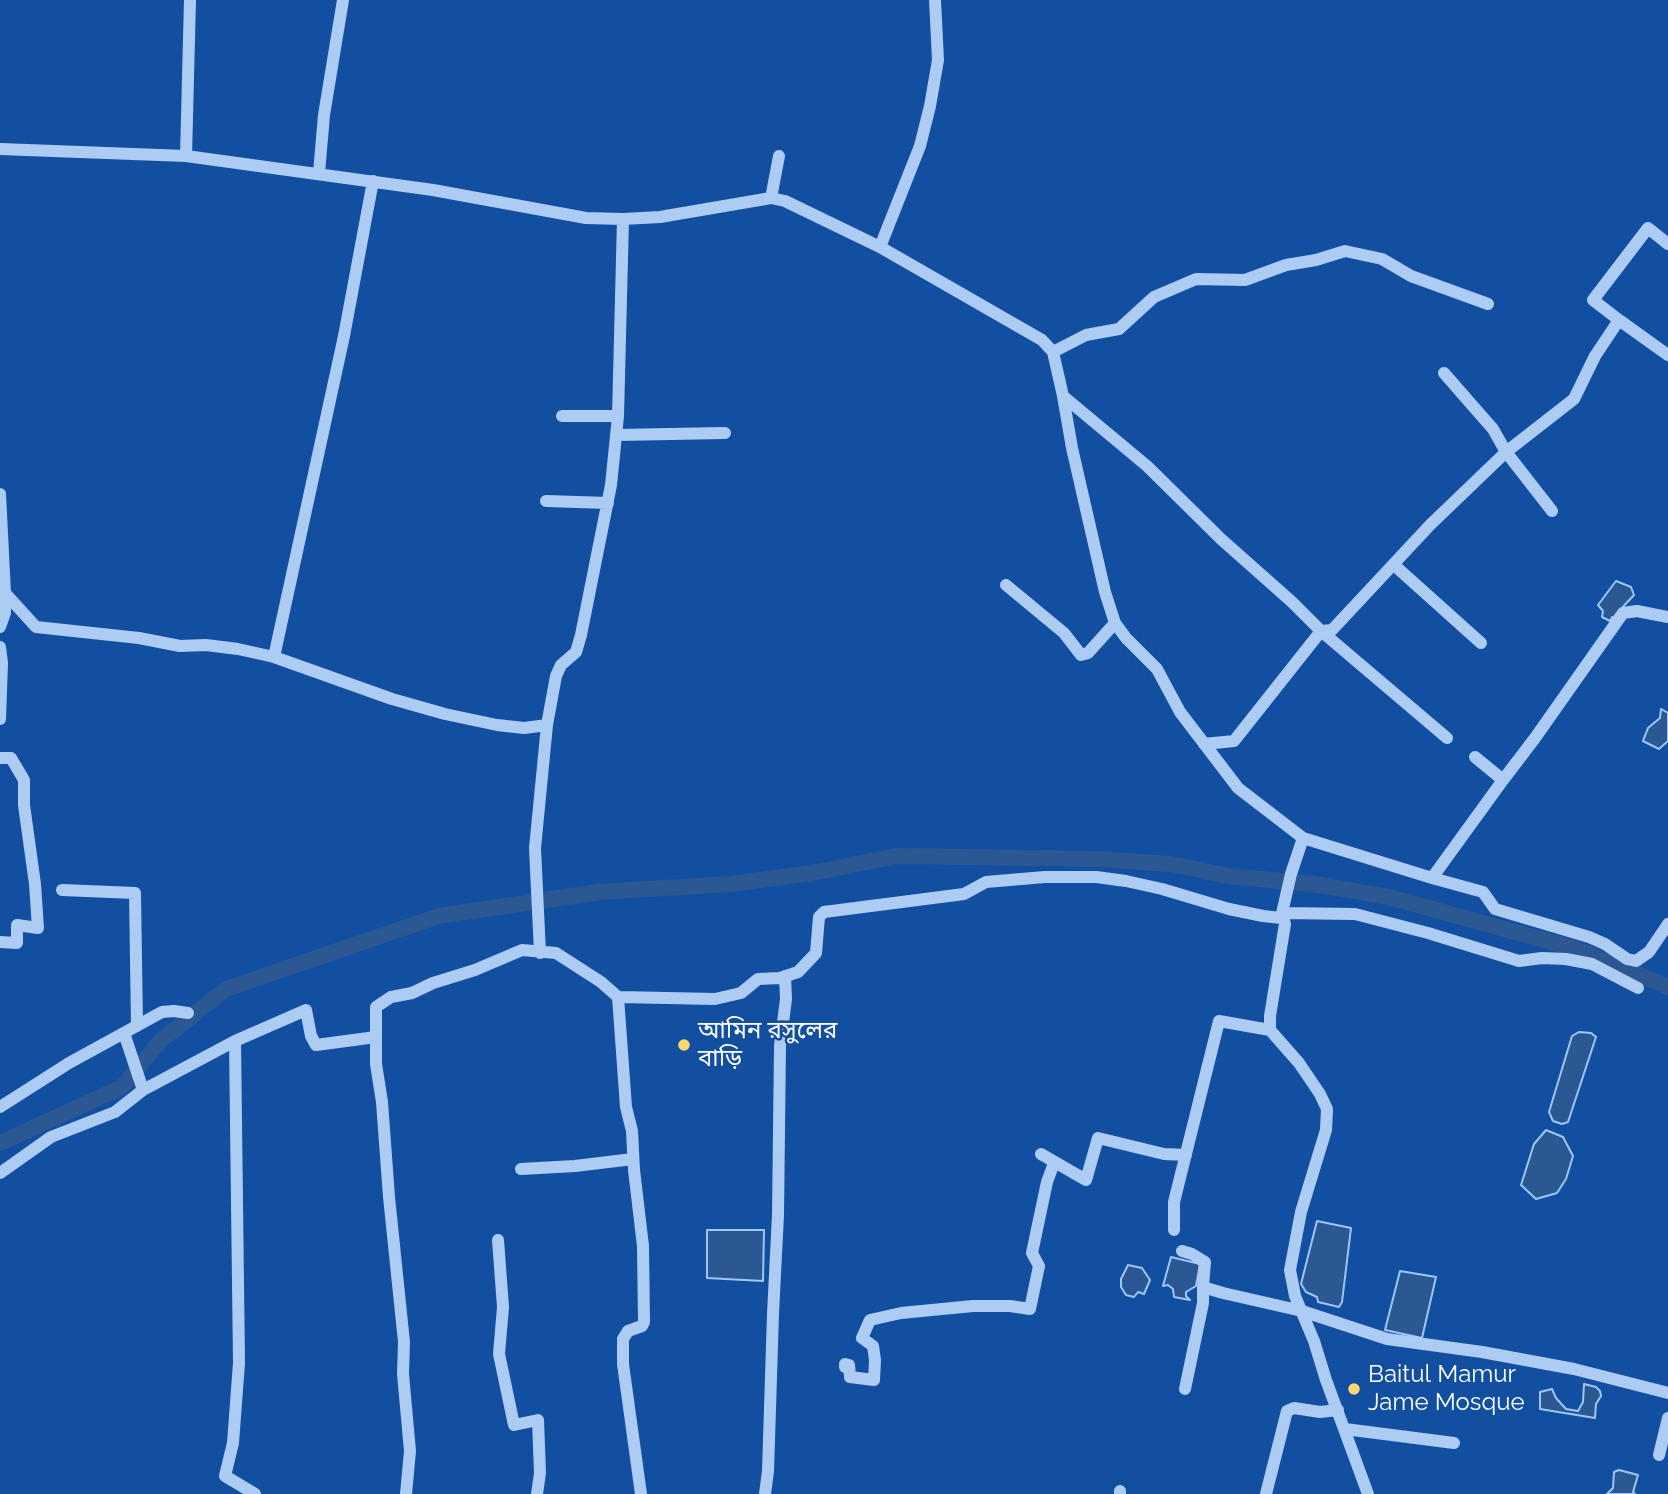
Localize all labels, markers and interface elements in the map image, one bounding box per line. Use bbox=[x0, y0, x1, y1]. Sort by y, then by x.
place label: আমিন রসুলের বাড়ি bbox=[698, 1017, 837, 1073]
marker: আমিন রসুলের বাড়ি bbox=[676, 1037, 692, 1053]
place label: Baitul Mamur Jame Mosque bbox=[1368, 1361, 1525, 1417]
marker: Baitul Mamur Jame Mosque bbox=[1346, 1381, 1362, 1397]

